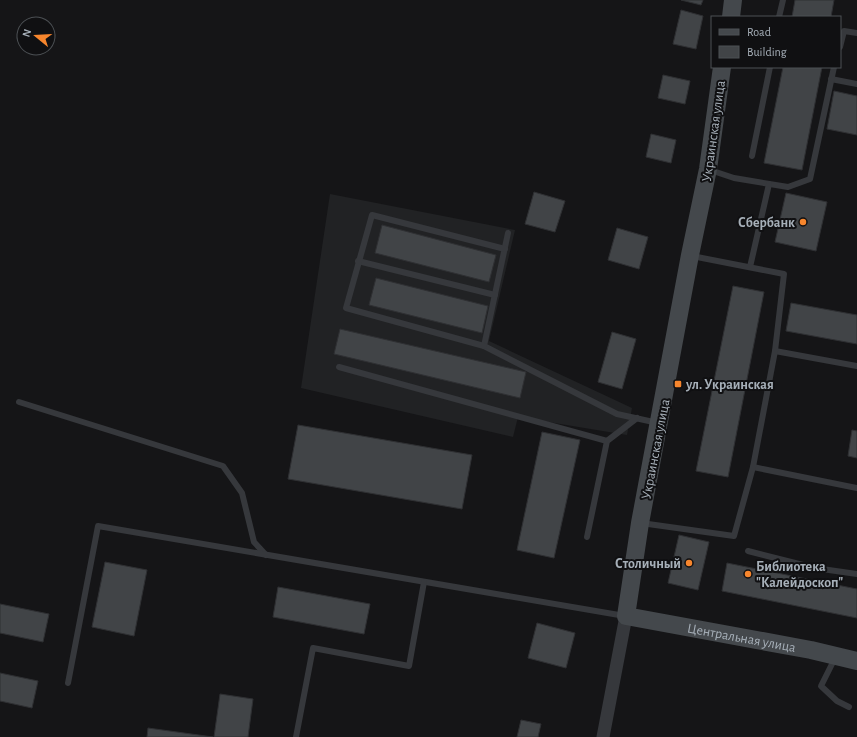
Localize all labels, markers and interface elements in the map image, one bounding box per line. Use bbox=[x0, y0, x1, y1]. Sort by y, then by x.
north arrow bbox=[16, 16, 56, 56]
legend bbox=[711, 16, 841, 68]
text: Road bbox=[747, 26, 771, 38]
text: N bbox=[21, 28, 33, 38]
text: Building bbox=[747, 46, 787, 58]
street label: Украинская улица bbox=[700, 79, 728, 183]
place label: Сбербанк bbox=[738, 216, 795, 230]
marker: Сбербанк bbox=[798, 217, 808, 227]
place label: ул. Украинская bbox=[685, 378, 774, 392]
marker: ул. Украинская bbox=[673, 379, 683, 389]
street label: Украинская улица bbox=[639, 397, 673, 501]
place label: Столичный bbox=[615, 557, 681, 571]
marker: Столичный bbox=[684, 558, 694, 568]
place label: Библиотека "Калейдоскоп" bbox=[756, 560, 843, 590]
marker: Библиотека "Калейдоскоп" bbox=[743, 569, 753, 579]
street label: Центральная улица bbox=[686, 621, 797, 655]

